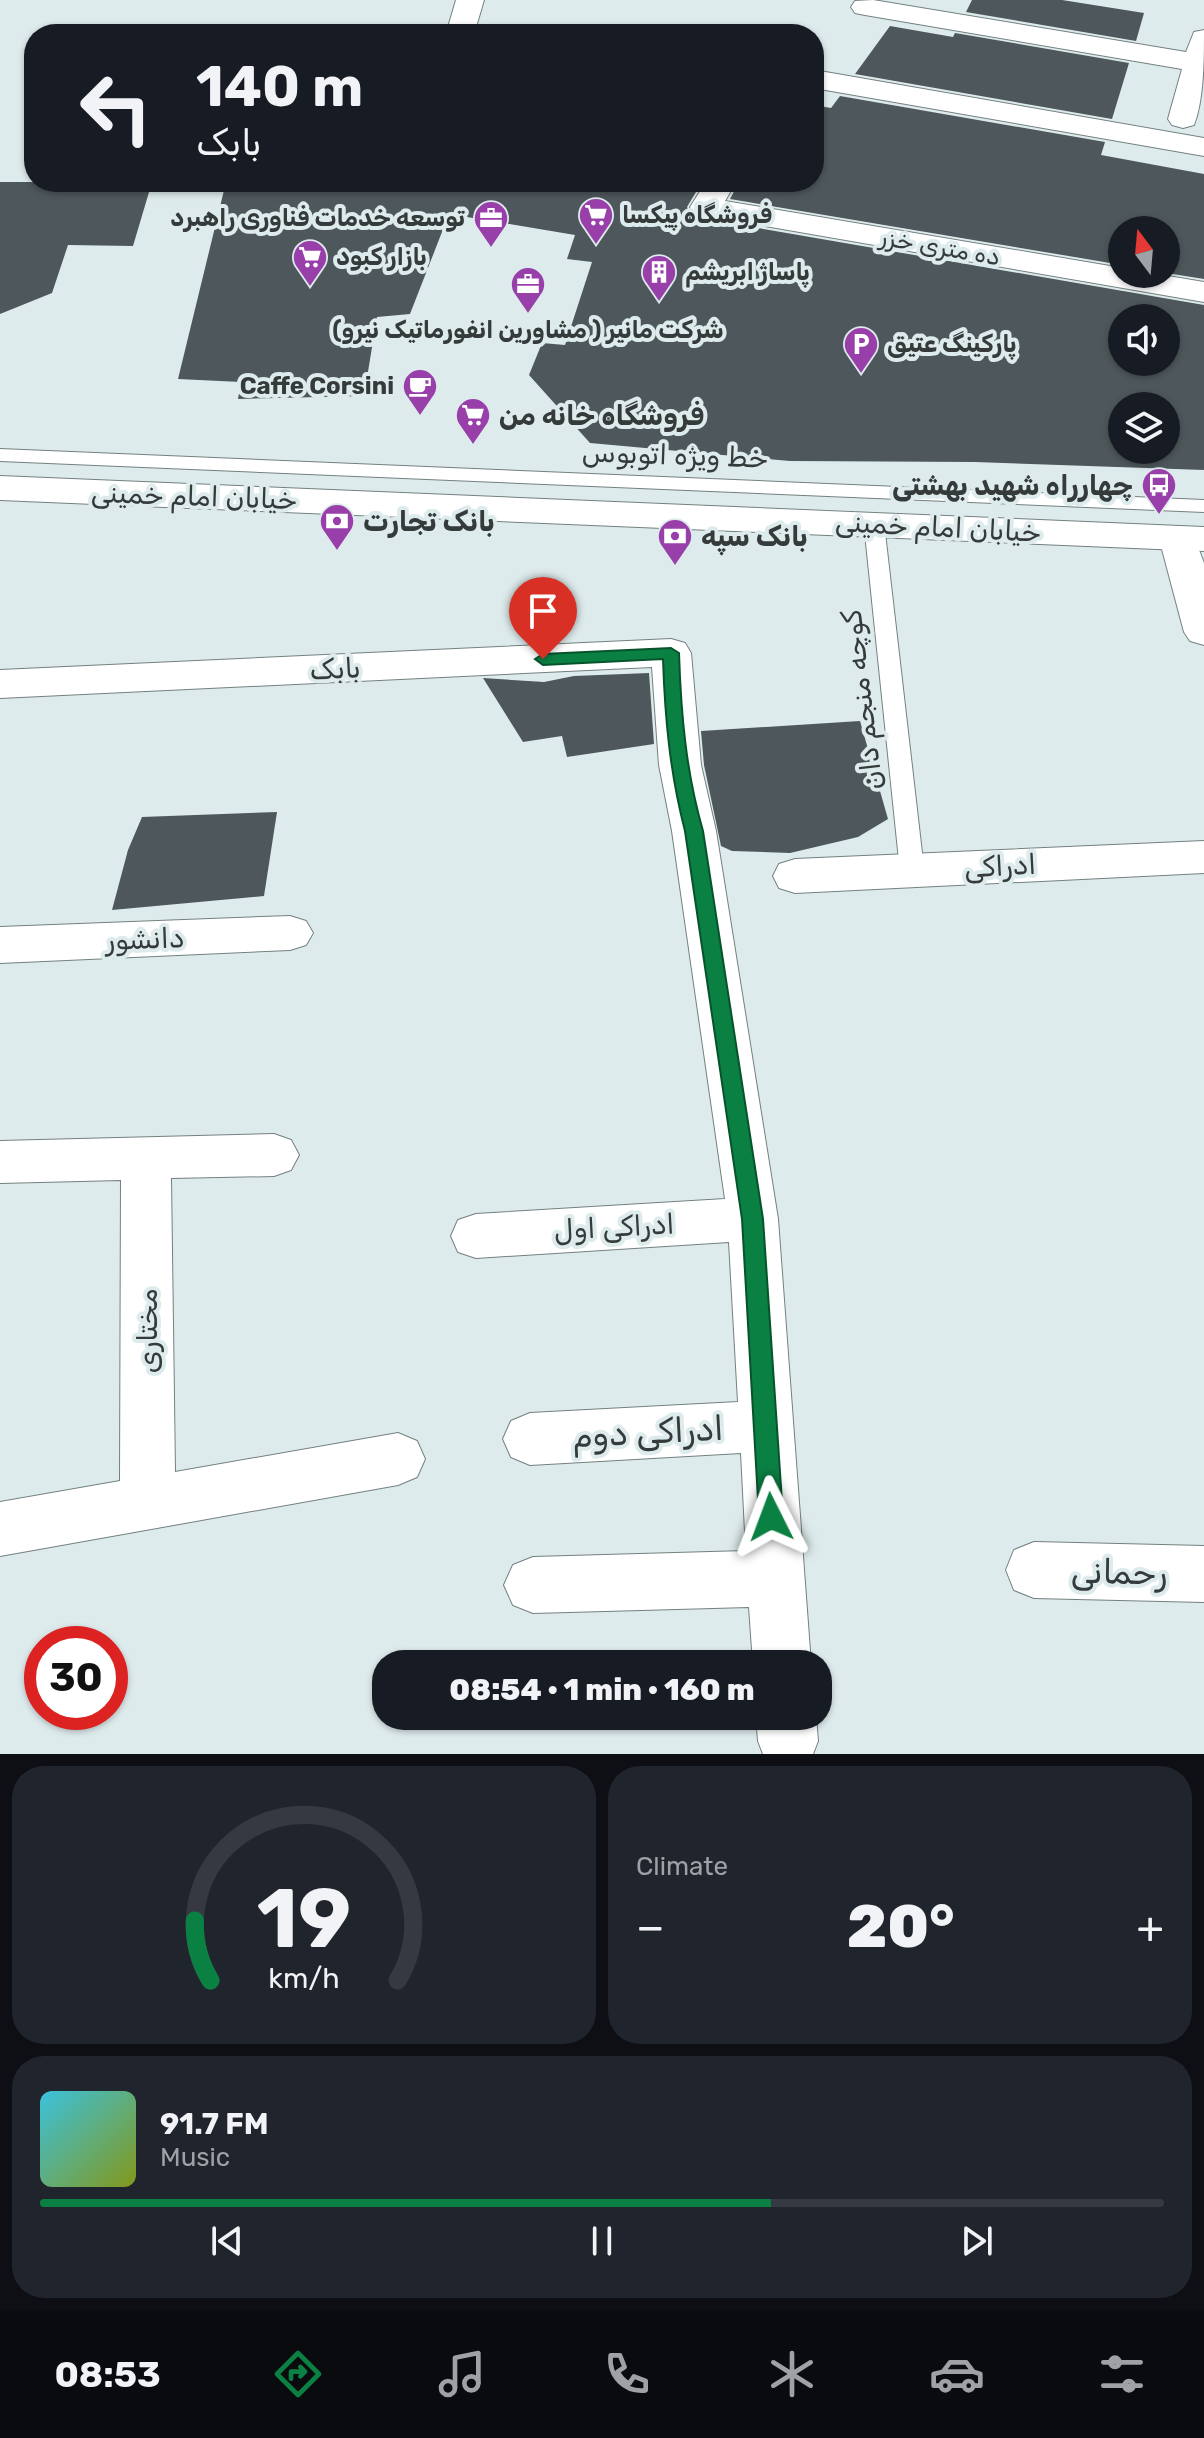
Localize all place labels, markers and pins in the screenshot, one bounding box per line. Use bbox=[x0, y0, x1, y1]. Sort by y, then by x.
supermarket icon: فروشگاه پیکسا bbox=[577, 196, 615, 246]
office icon: توسعه خدمات فناوری راهبرد bbox=[472, 199, 510, 249]
place label: فروشگاه پیکسا bbox=[622, 201, 772, 232]
place label: توسعه خدمات فناوری راهبرد bbox=[170, 204, 465, 232]
supermarket icon: بازار کبود bbox=[291, 238, 329, 288]
place label: بازار کبود bbox=[336, 243, 427, 271]
building icon: پاساژ ابریشم bbox=[640, 253, 678, 303]
place label: پاساژ ابریشم bbox=[685, 258, 810, 289]
office icon: شرکت مانیر ( مشاورین انفورماتیک نیرو) bbox=[509, 265, 547, 315]
place label: شرکت مانیر ( مشاورین انفورماتیک نیرو) bbox=[332, 316, 724, 344]
parking icon: پارکینگ عتیق bbox=[842, 325, 880, 375]
place label: پارکینگ عتیق bbox=[887, 330, 1016, 361]
cafe icon: Caffe Corsini bbox=[401, 367, 439, 417]
place label: Caffe Corsini bbox=[240, 372, 394, 400]
supermarket icon: فروشگاه خانه من bbox=[454, 396, 492, 446]
place label: فروشگاه خانه من bbox=[499, 399, 704, 432]
bus stop icon: چهارراه شهید بهشتی bbox=[1140, 466, 1178, 516]
place label: چهارراه شهید بهشتی bbox=[892, 469, 1133, 502]
bank icon: بانک تجارت bbox=[318, 502, 356, 552]
place label: بانک تجارت bbox=[363, 505, 495, 538]
bank icon: بانک سپه bbox=[656, 517, 694, 567]
place label: بانک سپه bbox=[701, 520, 808, 556]
pin bbox=[509, 577, 577, 659]

